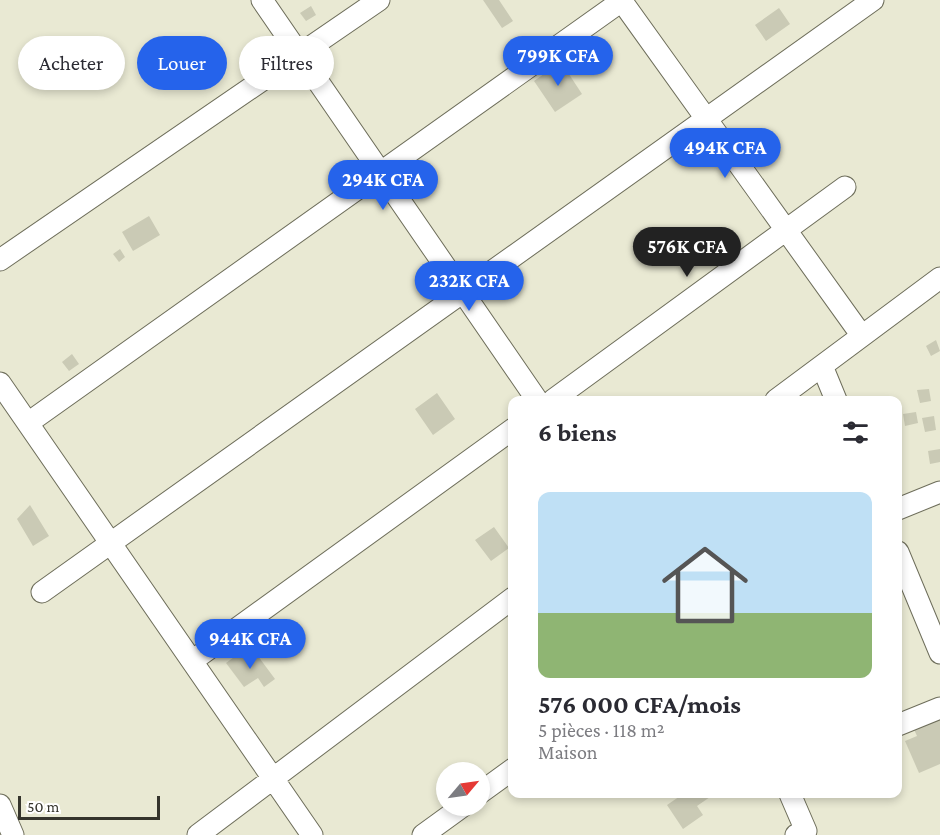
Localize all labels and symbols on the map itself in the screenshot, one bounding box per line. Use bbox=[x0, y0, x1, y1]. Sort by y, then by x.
pin: 799K CFA bbox=[496, 36, 620, 87]
pin: 494K CFA bbox=[663, 128, 787, 179]
pin: 294K CFA bbox=[321, 160, 445, 211]
pin: 576K CFA bbox=[625, 227, 749, 278]
pin: 232K CFA bbox=[407, 261, 531, 312]
pin: 944K CFA bbox=[188, 619, 312, 670]
north arrow bbox=[436, 762, 490, 816]
scale bar bbox=[18, 793, 160, 820]

